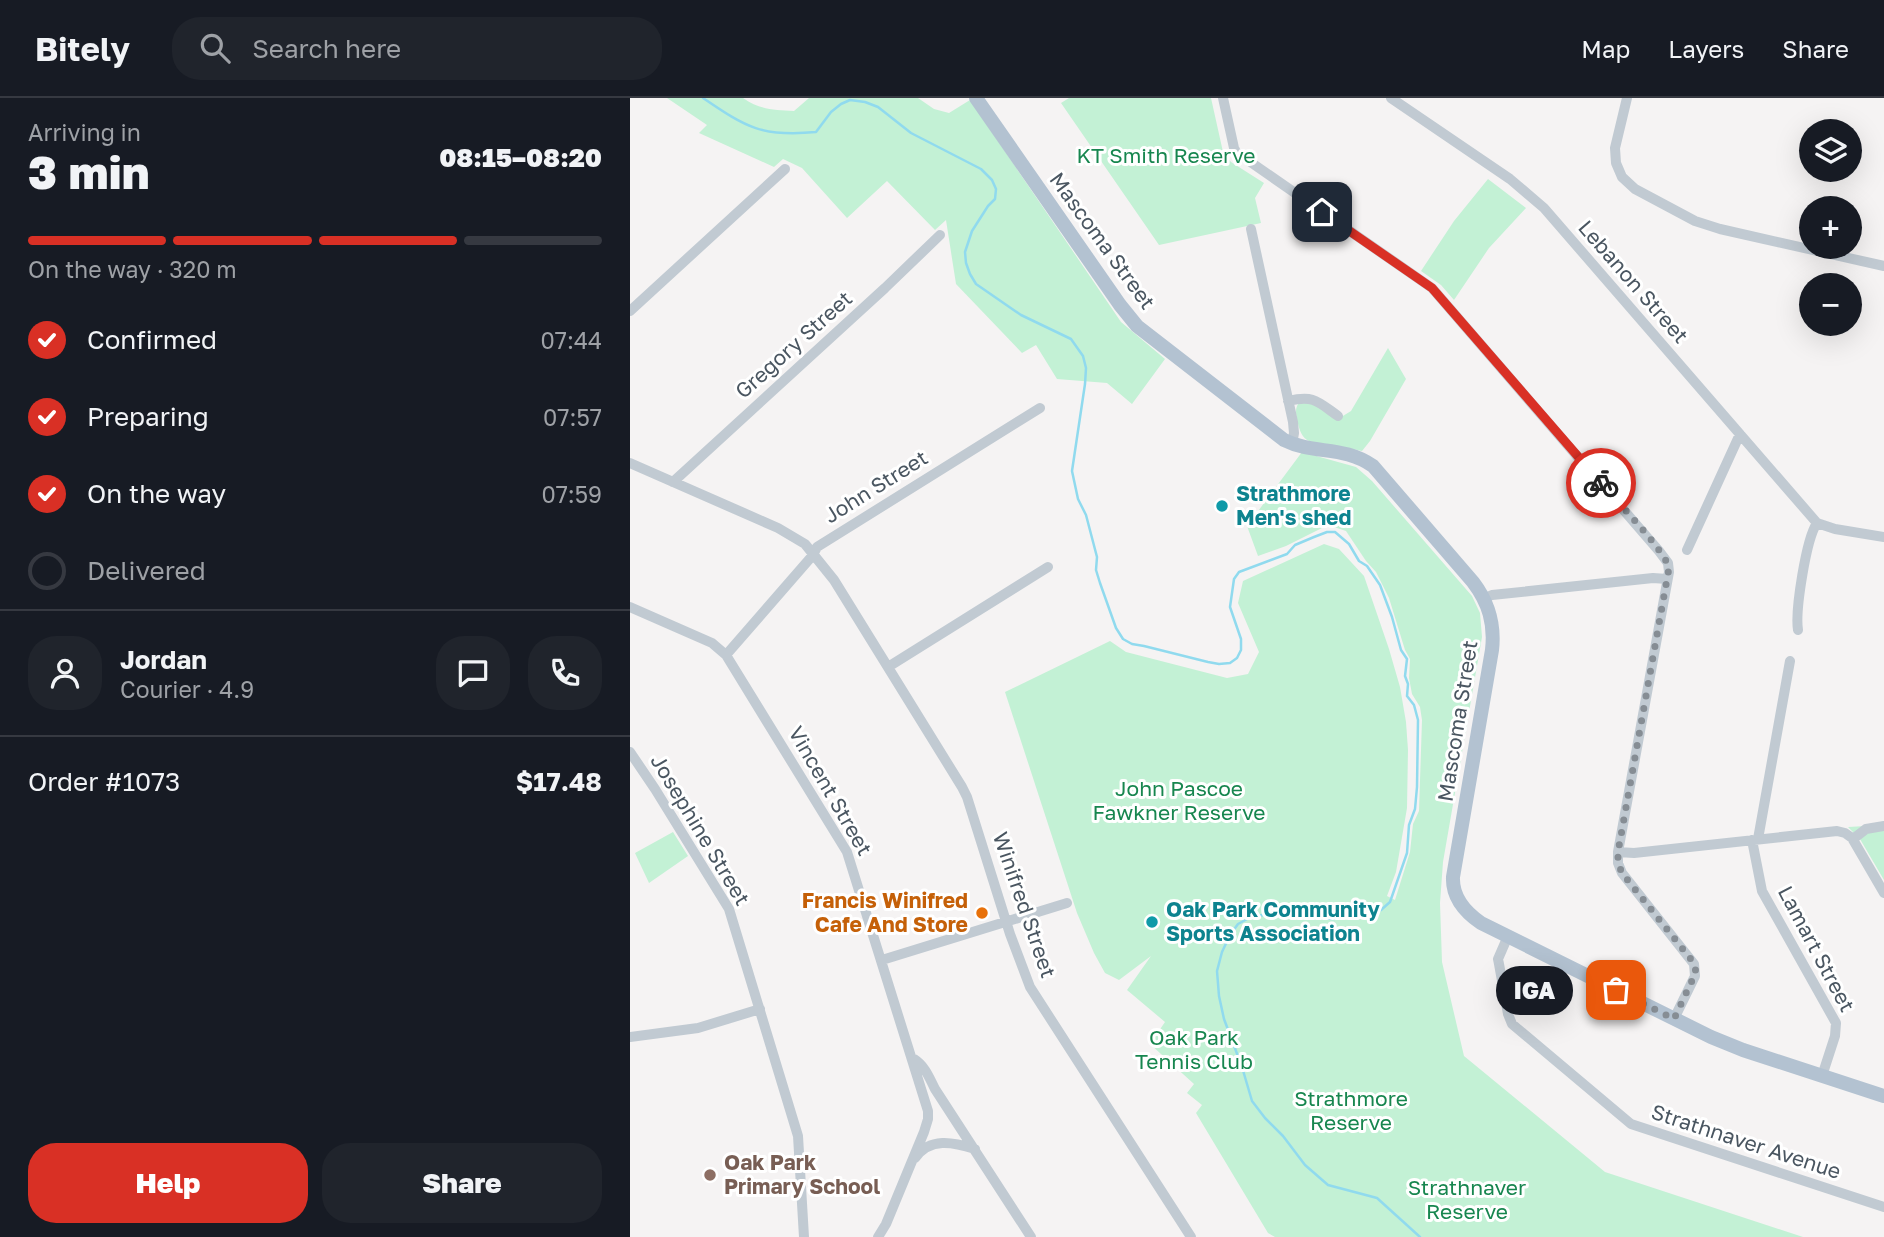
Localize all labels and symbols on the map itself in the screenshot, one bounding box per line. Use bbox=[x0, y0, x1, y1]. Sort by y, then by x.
park label: KT Smith Reserve bbox=[1077, 142, 1255, 168]
street label: Mascoma Street bbox=[1044, 167, 1161, 314]
pin bbox=[1292, 182, 1352, 242]
street label: Lebanon Street bbox=[1573, 214, 1694, 348]
street label: Gregory Street bbox=[729, 285, 857, 404]
street label: John Street bbox=[819, 444, 932, 528]
courier bbox=[1566, 448, 1636, 518]
place label: Strathmore Men's shed bbox=[1236, 480, 1351, 530]
marker: Strathmore Men's shed bbox=[1214, 498, 1230, 514]
street label: Mascoma Street bbox=[1431, 638, 1483, 803]
street label: Vincent Street bbox=[783, 721, 878, 860]
street label: Josephine Street bbox=[646, 749, 756, 910]
park label: John Pascoe Fawkner Reserve bbox=[1092, 775, 1266, 825]
street label: Winifred Street bbox=[988, 828, 1062, 981]
street label: Lamart Street bbox=[1773, 881, 1861, 1016]
place label: Francis Winifred Cafe And Store bbox=[802, 887, 968, 937]
place label: Oak Park Community Sports Association bbox=[1166, 896, 1380, 946]
marker: Francis Winifred Cafe And Store bbox=[974, 905, 990, 921]
marker: Oak Park Community Sports Association bbox=[1144, 914, 1160, 930]
pin bbox=[1586, 960, 1646, 1020]
callout: IGA bbox=[1497, 966, 1574, 1015]
park label: Oak Park Tennis Club bbox=[1135, 1024, 1253, 1074]
park label: Strathmore Reserve bbox=[1294, 1085, 1408, 1135]
street label: Strathnaver Avenue bbox=[1648, 1098, 1844, 1184]
place label: Oak Park Primary School bbox=[724, 1149, 880, 1199]
marker: Oak Park Primary School bbox=[702, 1167, 718, 1183]
park label: Strathnaver Reserve bbox=[1408, 1174, 1526, 1224]

